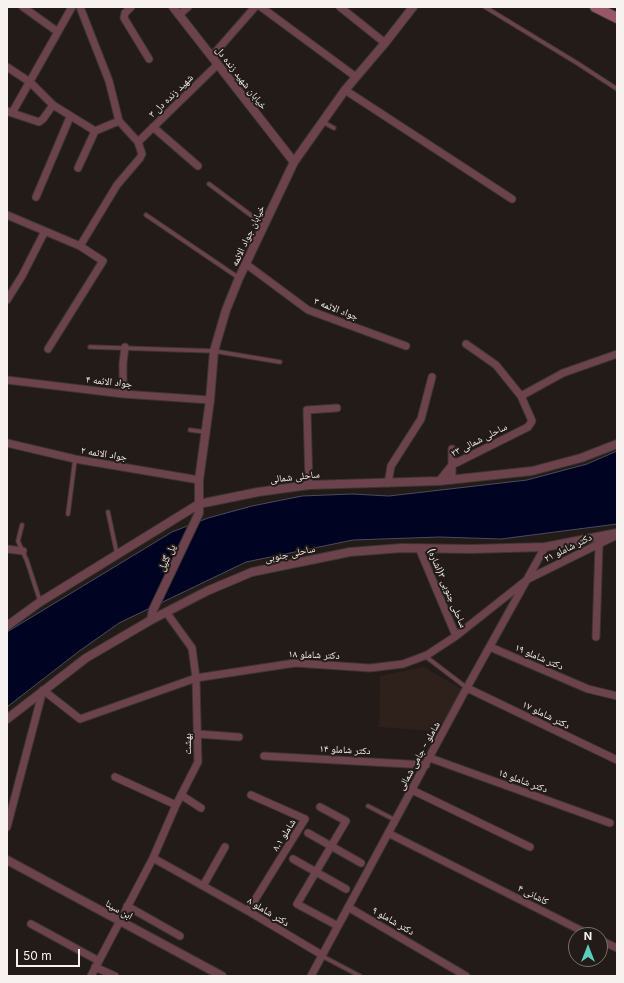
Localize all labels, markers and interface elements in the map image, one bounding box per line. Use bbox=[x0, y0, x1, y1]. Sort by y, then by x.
street label: خیابان شهید زنده دل bbox=[213, 44, 269, 112]
street label: شهید زنده دل ۳ bbox=[146, 72, 196, 120]
street label: خیابان جواد الائمه bbox=[229, 204, 267, 268]
street label: جواد الائمه ۳ bbox=[312, 295, 360, 323]
street label: جواد الائمه ۴ bbox=[85, 374, 133, 390]
street label: ساحلی شمالی ۲۳ bbox=[449, 421, 509, 459]
street label: جواد الائمه ۲ bbox=[80, 444, 128, 464]
street label: ساحلی شمالی bbox=[270, 468, 320, 486]
street label: دکتر شاملو ۲۱ bbox=[542, 531, 594, 565]
street label: پل گلیل bbox=[156, 543, 178, 573]
street label: ساحلی جنوبی bbox=[264, 543, 316, 565]
street label: ساحلی جنوبی ۳(اشاره) bbox=[425, 546, 469, 630]
street label: دکتر شاملو ۱۹ bbox=[513, 641, 565, 673]
street label: دکتر شاملو ۱۸ bbox=[288, 648, 340, 662]
street label: دکتر شاملو ۱۷ bbox=[520, 698, 572, 732]
street label: شاملو - جامی شمالی bbox=[395, 720, 443, 792]
street label: بهشت bbox=[182, 733, 194, 755]
street label: دکتر شاملو ۱۴ bbox=[319, 743, 371, 757]
street label: دکتر شاملو ۱۵ bbox=[497, 767, 549, 795]
street label: شاملو ۸.۱ bbox=[270, 817, 298, 853]
street label: کاشانی ۴ bbox=[516, 882, 550, 908]
street label: دکتر شاملو ۸ bbox=[245, 895, 291, 929]
street label: ابن سینا bbox=[103, 898, 135, 922]
street label: دکتر شاملو ۹ bbox=[370, 904, 416, 938]
north arrow bbox=[568, 927, 608, 967]
text: N bbox=[584, 929, 592, 943]
scale bar bbox=[18, 941, 82, 967]
text: 50 m bbox=[23, 948, 52, 963]

